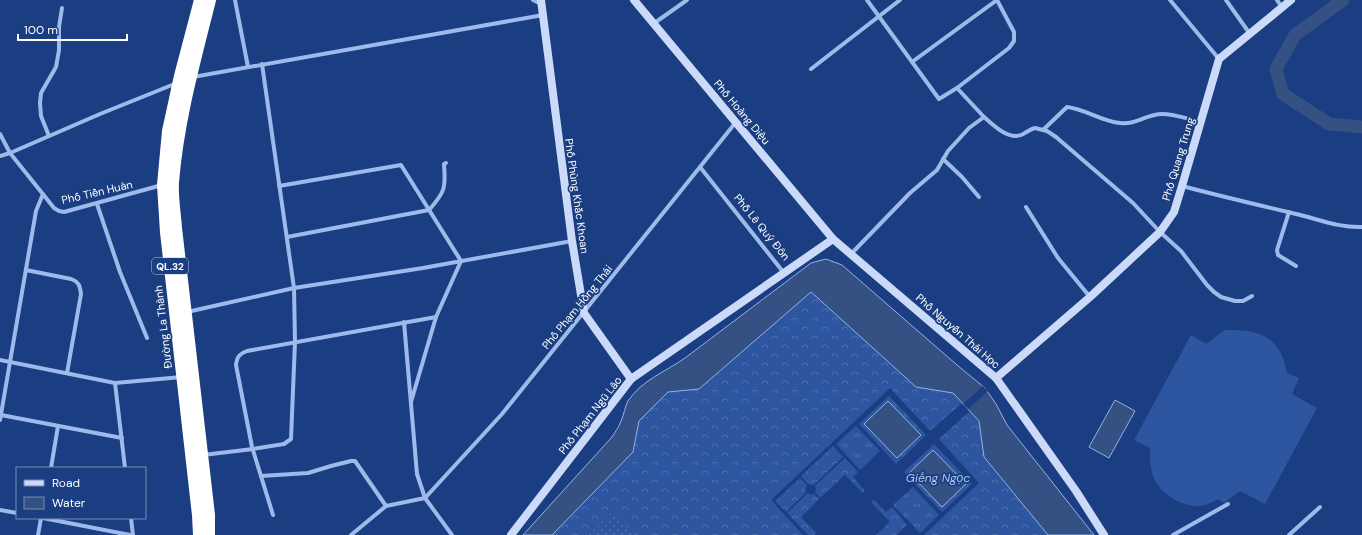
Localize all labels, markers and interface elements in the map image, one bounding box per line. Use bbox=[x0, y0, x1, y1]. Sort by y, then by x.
scale bar bbox=[18, 16, 127, 42]
text: 100 m bbox=[24, 22, 58, 38]
street label: Phố Hoàng Diệu bbox=[711, 77, 773, 147]
street label: Phố Quang Trung bbox=[1159, 115, 1197, 203]
street label: Phố Phùng Khắc Khoan bbox=[562, 138, 592, 254]
street label: Phố Tiền Huân bbox=[60, 177, 134, 207]
street label: Phố Lê Quý Đôn bbox=[731, 191, 793, 263]
road number: QL.32 bbox=[152, 258, 188, 274]
street label: Phố Phạm Hồng Thái bbox=[539, 262, 615, 352]
street label: Đường La Thành bbox=[151, 285, 175, 369]
street label: Phố Nguyễn Thái Học bbox=[913, 291, 1003, 371]
street label: Phố Phạm Ngũ Lão bbox=[555, 373, 625, 457]
legend bbox=[16, 467, 146, 519]
water label: Giếng Ngọc bbox=[906, 470, 970, 486]
text: Road bbox=[52, 475, 80, 491]
text: Water bbox=[52, 495, 86, 511]

